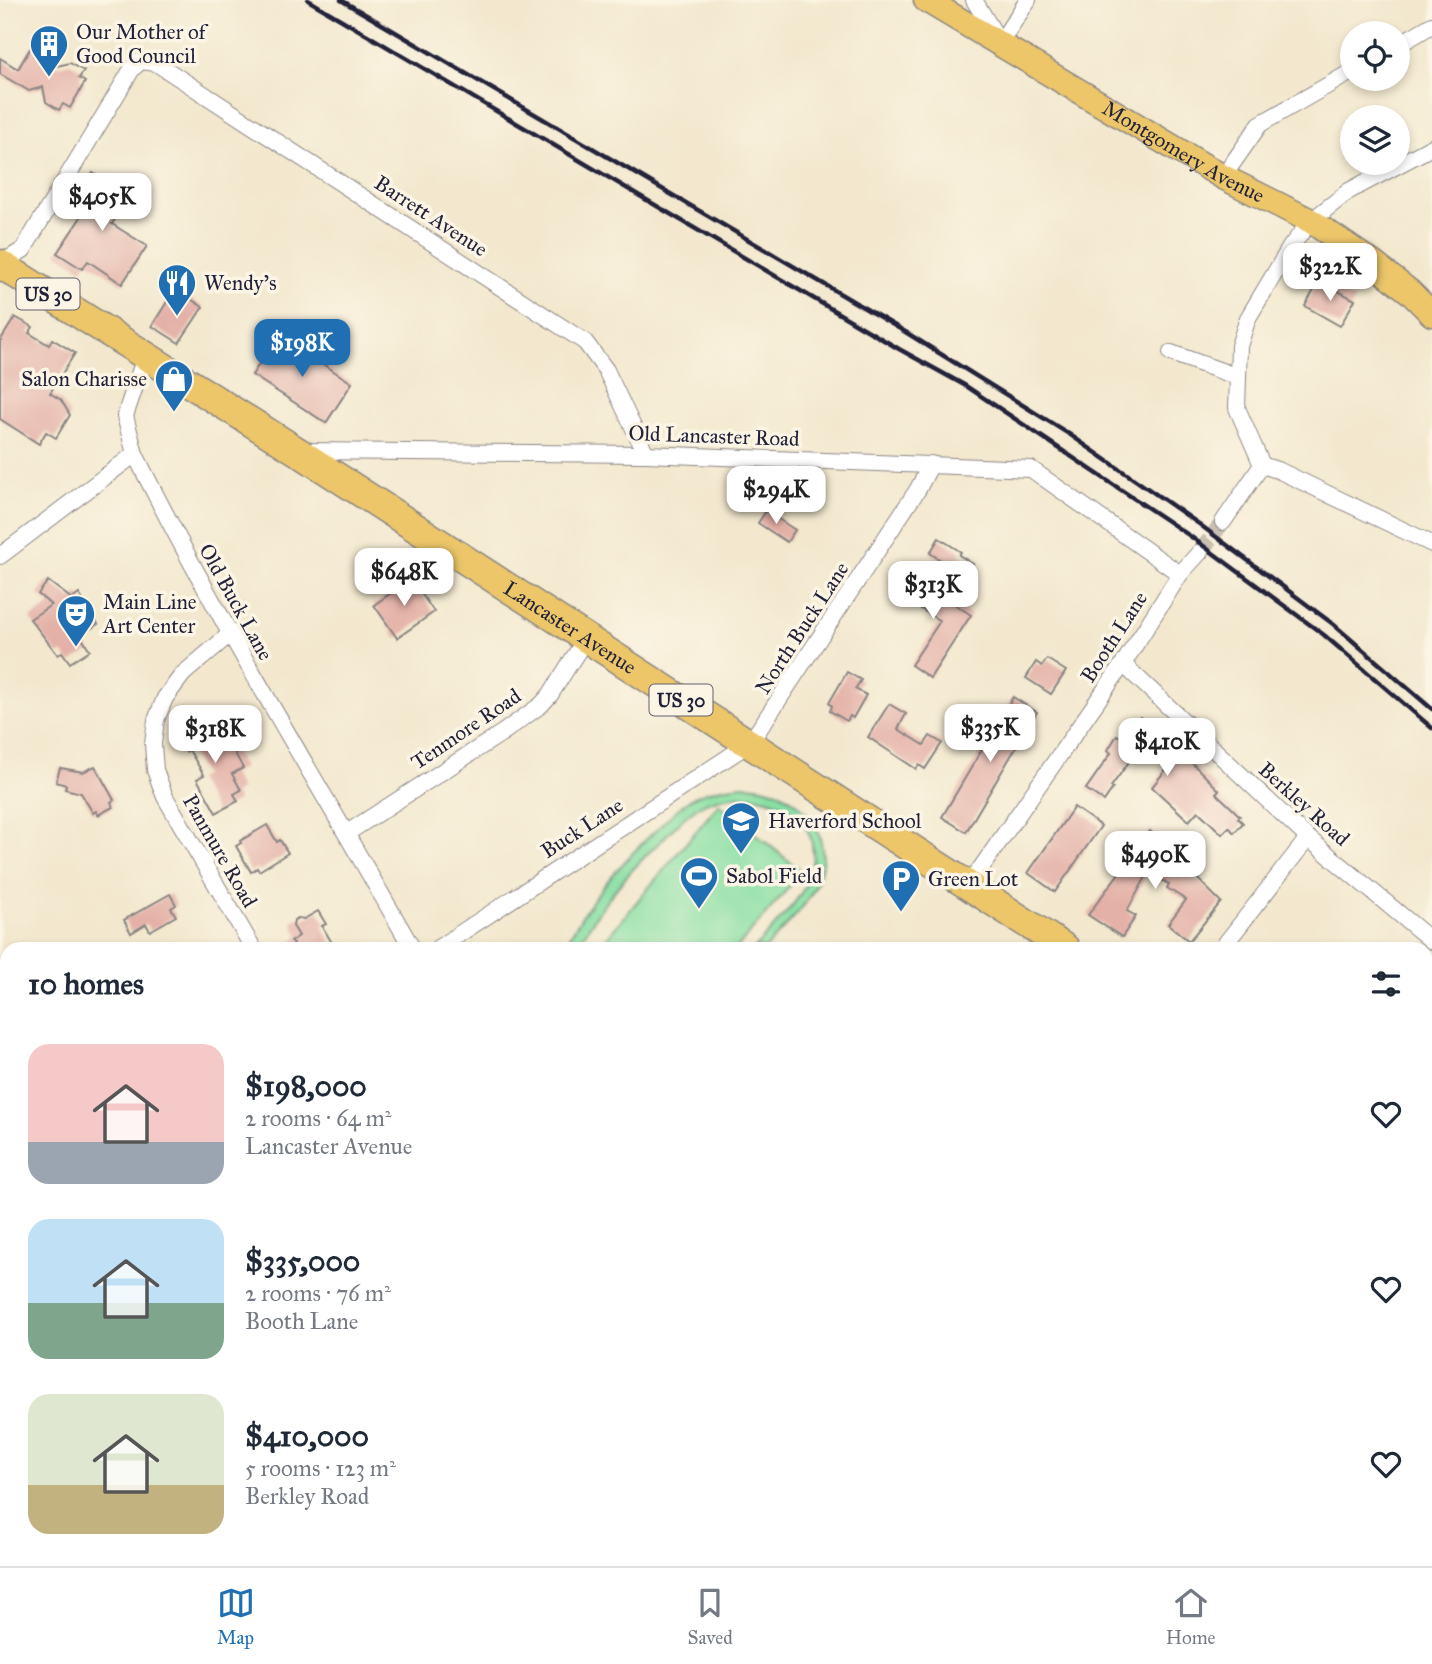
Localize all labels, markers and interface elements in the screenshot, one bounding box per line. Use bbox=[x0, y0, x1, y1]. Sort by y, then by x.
place label: Our Mother of Good Council bbox=[76, 19, 209, 69]
map controls bbox=[1340, 21, 1410, 175]
button: locate bbox=[1340, 21, 1410, 91]
building icon: Our Mother of Good Council bbox=[28, 23, 70, 78]
street label: Montgomery Avenue bbox=[1098, 95, 1269, 209]
button: layers bbox=[1340, 105, 1410, 175]
street label: Barrett Avenue bbox=[370, 170, 493, 262]
pin: $405K bbox=[53, 174, 151, 233]
text: $405K bbox=[68, 182, 136, 210]
pin: $322K bbox=[1281, 244, 1379, 303]
text: $322K bbox=[1299, 252, 1361, 280]
restaurant icon: Wendy's bbox=[156, 262, 198, 317]
place label: Wendy's bbox=[204, 270, 277, 296]
road number: US 30 bbox=[16, 278, 80, 310]
pin: $198K bbox=[253, 320, 351, 379]
text: $198K bbox=[270, 328, 334, 356]
shop icon: Salon Charisse bbox=[153, 358, 195, 413]
place label: Salon Charisse bbox=[21, 366, 147, 392]
street label: Old Lancaster Road bbox=[628, 420, 800, 452]
pin: $294K bbox=[727, 466, 825, 526]
text: $294K bbox=[743, 475, 809, 503]
street label: Old Buck Lane bbox=[193, 539, 279, 665]
pin: $648K bbox=[355, 548, 453, 608]
text: $648K bbox=[371, 557, 437, 585]
street label: North Buck Lane bbox=[750, 557, 855, 699]
pin: $313K bbox=[884, 562, 982, 621]
text: $313K bbox=[904, 570, 962, 598]
street label: Lancaster Avenue bbox=[499, 575, 641, 680]
street label: Booth Lane bbox=[1075, 586, 1153, 687]
place label: Main Line Art Center bbox=[102, 589, 197, 639]
theatre icon: Main Line Art Center bbox=[55, 593, 97, 648]
street label: Tenmore Road bbox=[406, 683, 526, 775]
road number: US 30 bbox=[650, 684, 712, 716]
pin: $335K bbox=[941, 704, 1039, 764]
pin: $318K bbox=[166, 706, 264, 765]
text: $335K bbox=[960, 713, 1020, 741]
text: $318K bbox=[185, 714, 245, 742]
pin: $410K bbox=[1118, 718, 1216, 778]
text: $410K bbox=[1134, 727, 1200, 755]
street label: Berkley Road bbox=[1253, 756, 1355, 852]
street label: Panmure Road bbox=[177, 790, 263, 913]
street label: Buck Lane bbox=[536, 792, 628, 864]
school or university icon: Haverford School bbox=[720, 800, 762, 855]
place label: Haverford School bbox=[768, 808, 922, 834]
pin: $490K bbox=[1106, 832, 1204, 891]
text: $490K bbox=[1121, 840, 1189, 868]
sports icon: Sabol Field bbox=[678, 855, 720, 910]
parking icon: Green Lot bbox=[880, 858, 922, 913]
place label: Sabol Field bbox=[726, 863, 823, 889]
place label: Green Lot bbox=[928, 866, 1019, 892]
icon: filters bbox=[1367, 965, 1405, 1003]
text: 10 homes bbox=[28, 966, 144, 1002]
text: $198,000 bbox=[245, 1068, 367, 1104]
icon: home bbox=[84, 1072, 168, 1156]
icon: heart bbox=[1367, 1095, 1405, 1133]
text: 2 rooms · 64 m² bbox=[245, 1104, 391, 1132]
text: Lancaster Avenue bbox=[245, 1132, 412, 1160]
text: $335,000 bbox=[245, 1243, 360, 1279]
icon: home bbox=[84, 1247, 168, 1331]
icon: heart bbox=[1367, 1270, 1405, 1308]
text: 2 rooms · 76 m² bbox=[245, 1279, 391, 1307]
text: Booth Lane bbox=[245, 1307, 358, 1335]
text: $410,000 bbox=[245, 1418, 369, 1454]
icon: home bbox=[84, 1422, 168, 1506]
icon: heart bbox=[1367, 1445, 1405, 1483]
text: 5 rooms · 123 m² bbox=[245, 1454, 396, 1482]
text: Berkley Road bbox=[245, 1482, 369, 1510]
tab: Map bbox=[217, 1584, 255, 1649]
tab: Saved bbox=[688, 1584, 733, 1649]
tab: Home bbox=[1166, 1584, 1215, 1649]

